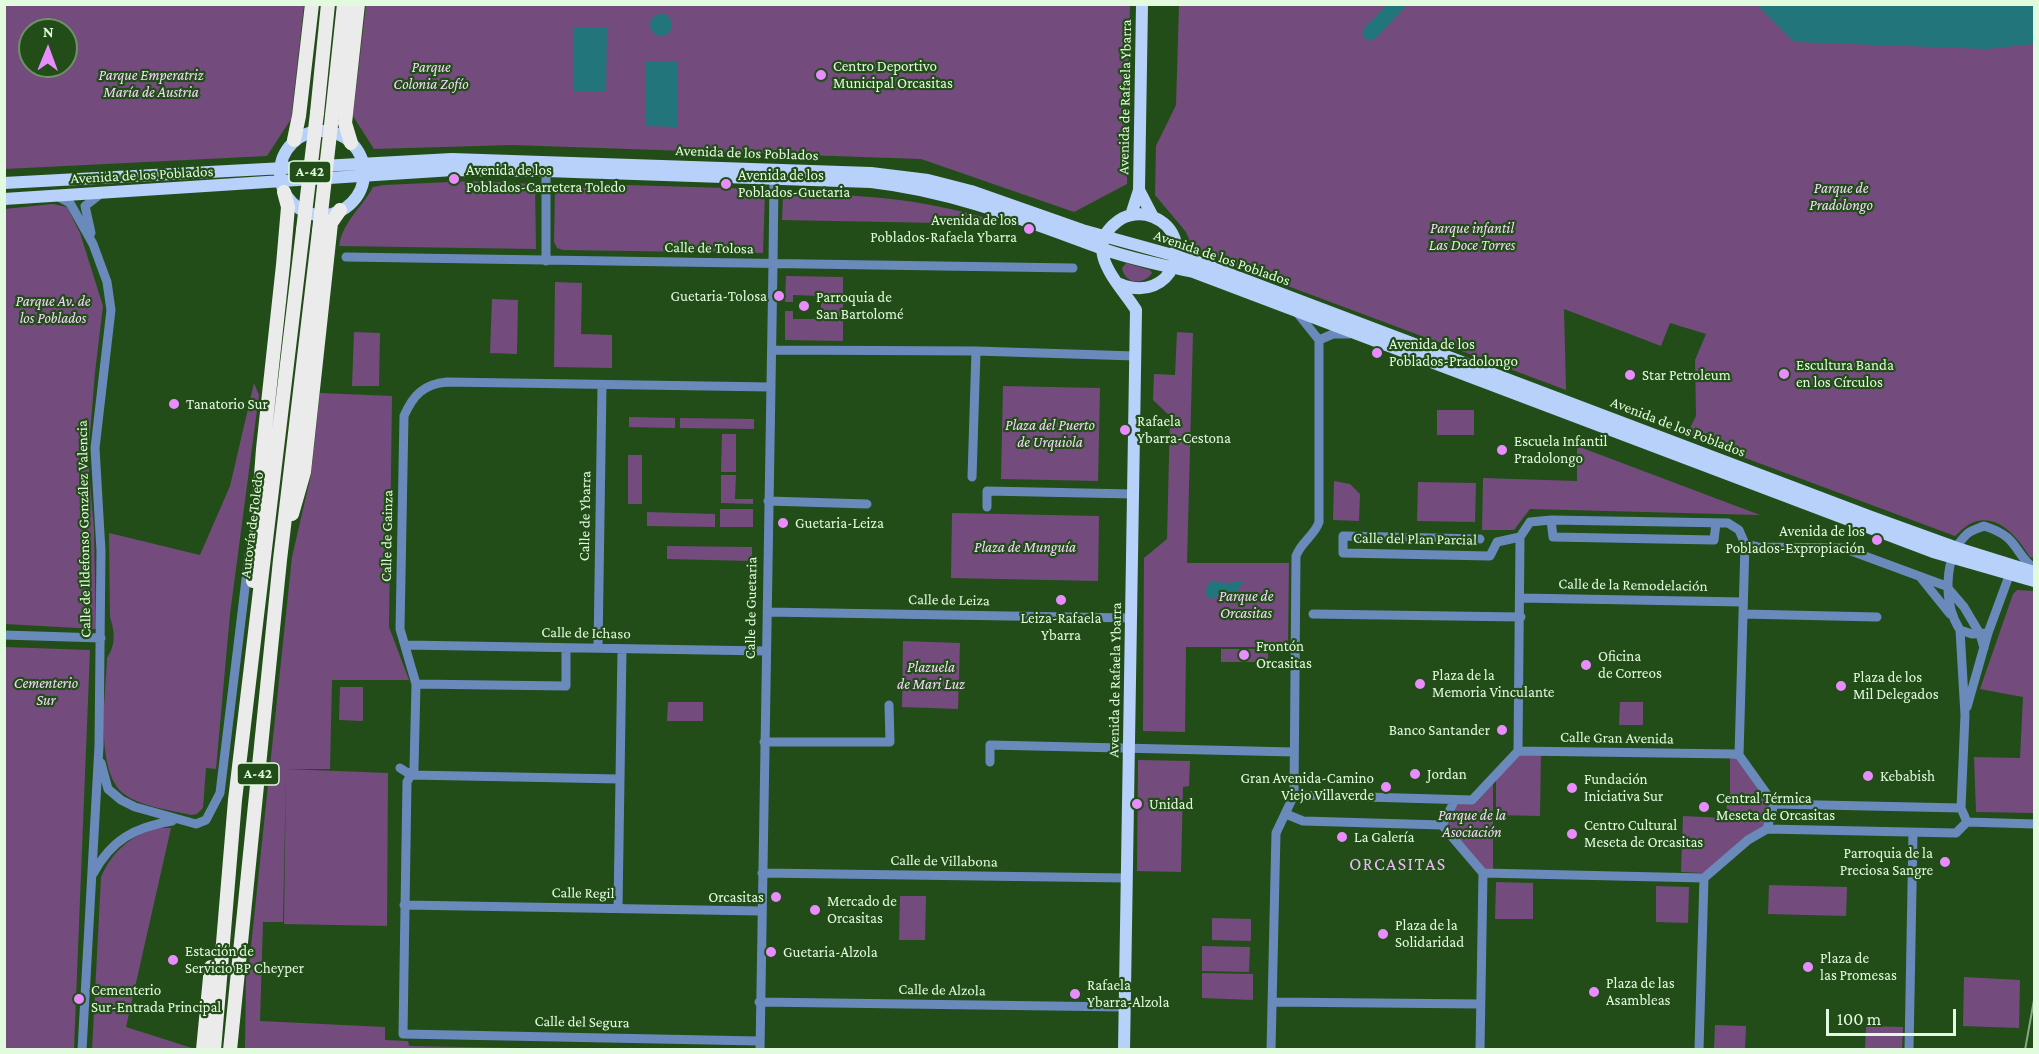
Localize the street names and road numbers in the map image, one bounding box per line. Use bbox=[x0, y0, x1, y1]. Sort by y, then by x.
street label: Avenida de Rafaela Ybarra bbox=[1115, 19, 1135, 175]
street label: Avenida de los Poblados bbox=[675, 142, 819, 164]
road number: A-42 bbox=[289, 161, 331, 183]
street label: Avenida de los Poblados bbox=[70, 162, 214, 188]
street label: Avenida de los Poblados bbox=[1151, 226, 1293, 290]
street label: Calle de Tolosa bbox=[664, 238, 754, 258]
street label: Avenida de los Poblados bbox=[1608, 393, 1748, 461]
street label: Calle de Ildefonso González Valencia bbox=[73, 420, 95, 638]
street label: Autovía de Toledo bbox=[237, 471, 267, 579]
street label: Calle de Ybarra bbox=[575, 471, 595, 561]
street label: Calle de Gainza bbox=[377, 490, 397, 582]
street label: Calle del Plan Parcial bbox=[1353, 529, 1477, 549]
street label: Calle de Guetaria bbox=[741, 557, 761, 659]
street label: Calle de la Remodelación bbox=[1558, 575, 1708, 595]
street label: Calle de Leiza bbox=[908, 590, 990, 610]
street label: Avenida de Rafaela Ybarra bbox=[1105, 602, 1125, 758]
street label: Calle de Ichaso bbox=[541, 623, 631, 643]
street label: Calle Gran Avenida bbox=[1560, 728, 1674, 748]
road number: A-42 bbox=[237, 763, 279, 785]
street label: Calle de Villabona bbox=[890, 851, 998, 871]
street label: Calle Regil bbox=[551, 883, 615, 903]
street label: Calle de Alzola bbox=[898, 980, 986, 1000]
street label: Calle del Segura bbox=[534, 1012, 630, 1032]

